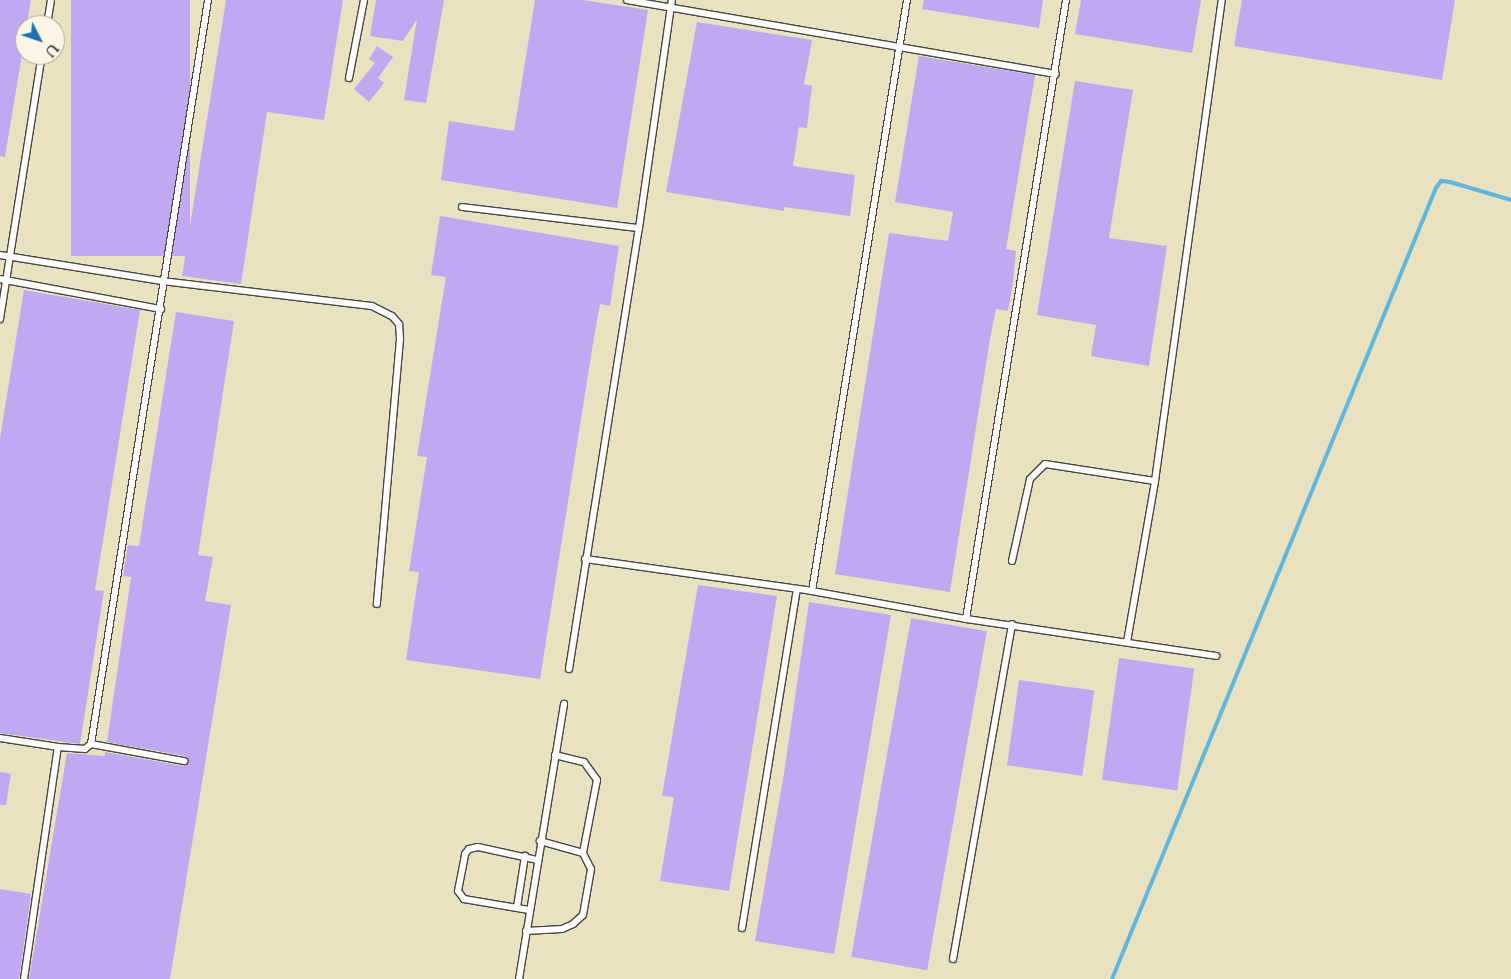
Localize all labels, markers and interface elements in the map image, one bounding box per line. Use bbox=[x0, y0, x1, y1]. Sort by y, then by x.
north arrow bbox=[15, 15, 65, 65]
text: U bbox=[39, 38, 62, 60]

